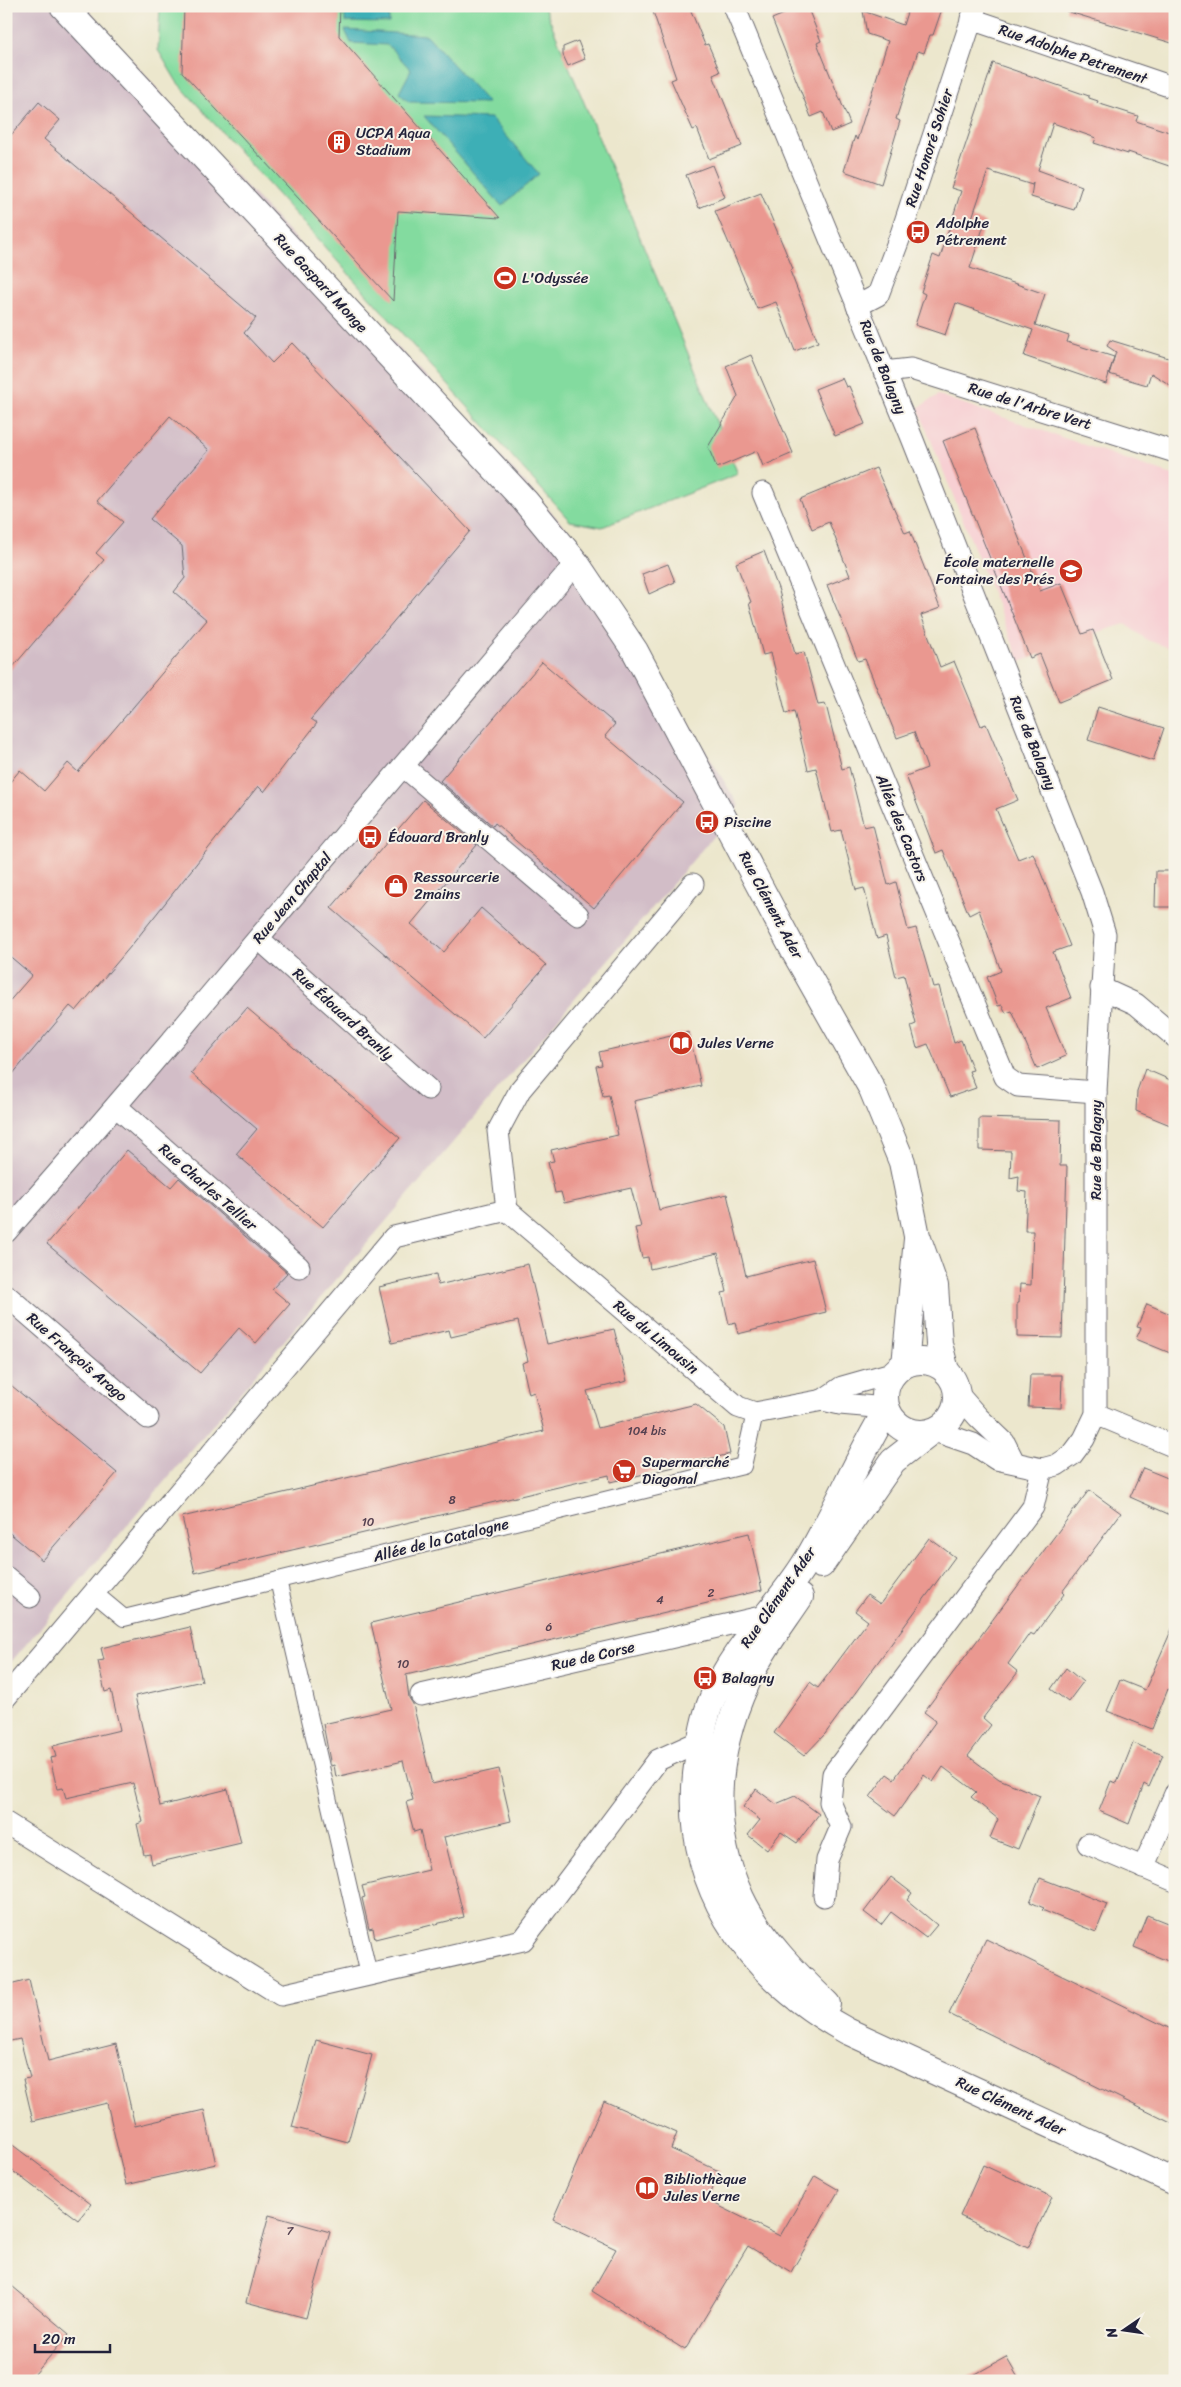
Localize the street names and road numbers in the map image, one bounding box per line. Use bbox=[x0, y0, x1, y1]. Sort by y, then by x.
street label: Rue Adolphe Petrement bbox=[995, 16, 1152, 92]
street label: Rue Honoré Sohier bbox=[898, 85, 961, 211]
street label: Rue Gaspard Monge bbox=[268, 227, 374, 339]
street label: Rue de Balagny bbox=[852, 316, 914, 418]
street label: Rue de l'Arbre Vert bbox=[965, 375, 1095, 437]
street label: Rue de Balagny bbox=[1002, 692, 1064, 794]
street label: Allée des Castors bbox=[868, 769, 936, 886]
street label: Rue Jean Chaptal bbox=[246, 846, 339, 950]
street label: Rue Clément Ader bbox=[732, 846, 811, 964]
street label: Rue Édouard Branly bbox=[286, 961, 400, 1067]
street label: Rue de Balagny bbox=[1083, 1100, 1109, 1200]
street label: Rue Charles Tellier bbox=[153, 1137, 264, 1238]
street label: Rue du Limousin bbox=[607, 1293, 705, 1381]
street label: Rue François Arago bbox=[21, 1306, 134, 1409]
street label: Allée de la Catalogne bbox=[369, 1511, 512, 1570]
street label: Rue Clément Ader bbox=[733, 1540, 823, 1653]
street label: Rue de Corse bbox=[549, 1634, 638, 1678]
street label: Rue Clément Ader bbox=[952, 2069, 1071, 2143]

